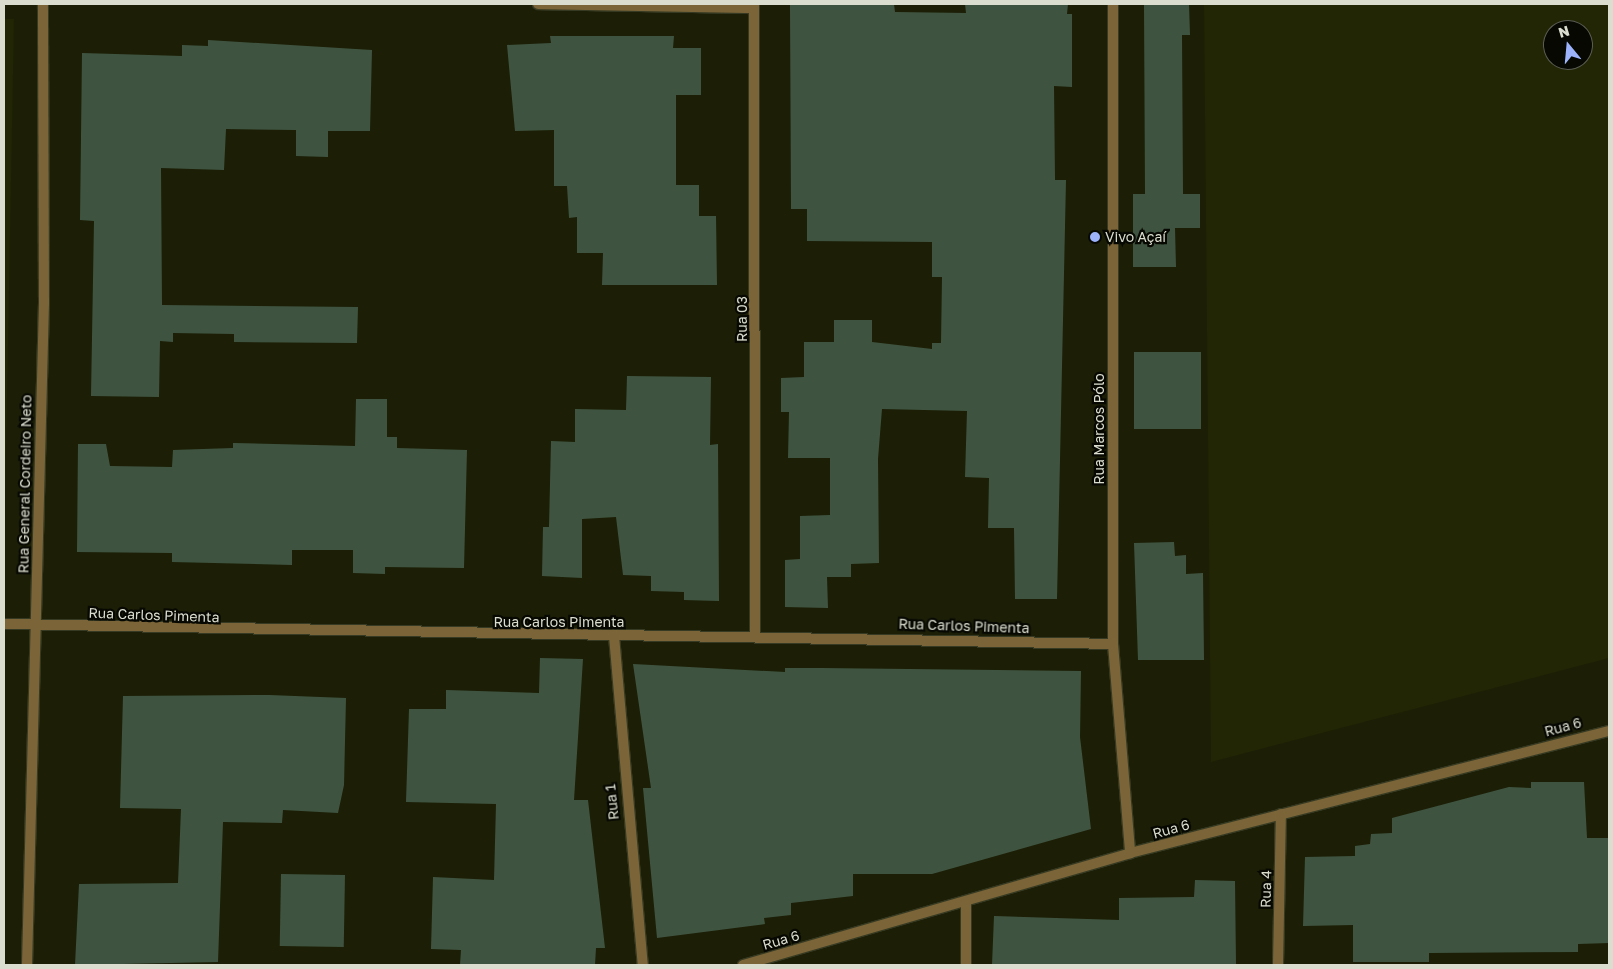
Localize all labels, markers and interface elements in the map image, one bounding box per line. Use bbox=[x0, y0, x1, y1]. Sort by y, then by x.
north arrow bbox=[1543, 20, 1593, 70]
text: N bbox=[1556, 21, 1571, 41]
place label: Vivo Açaí bbox=[1105, 229, 1166, 245]
marker: Vivo Açaí bbox=[1089, 231, 1101, 243]
street label: Rua 03 bbox=[734, 296, 750, 342]
street label: Rua Marcos Pólo bbox=[1091, 373, 1107, 485]
street label: Rua General Cordeiro Neto bbox=[15, 394, 35, 574]
street label: Rua Carlos Pimenta bbox=[88, 604, 220, 626]
street label: Rua Carlos Pimenta bbox=[493, 614, 625, 630]
street label: Rua Carlos Pimenta bbox=[898, 615, 1030, 637]
street label: Rua 6 bbox=[1543, 714, 1583, 740]
street label: Rua 1 bbox=[602, 783, 622, 821]
street label: Rua 6 bbox=[1151, 816, 1191, 842]
street label: Rua 4 bbox=[1257, 870, 1275, 908]
street label: Rua 6 bbox=[761, 927, 801, 953]

